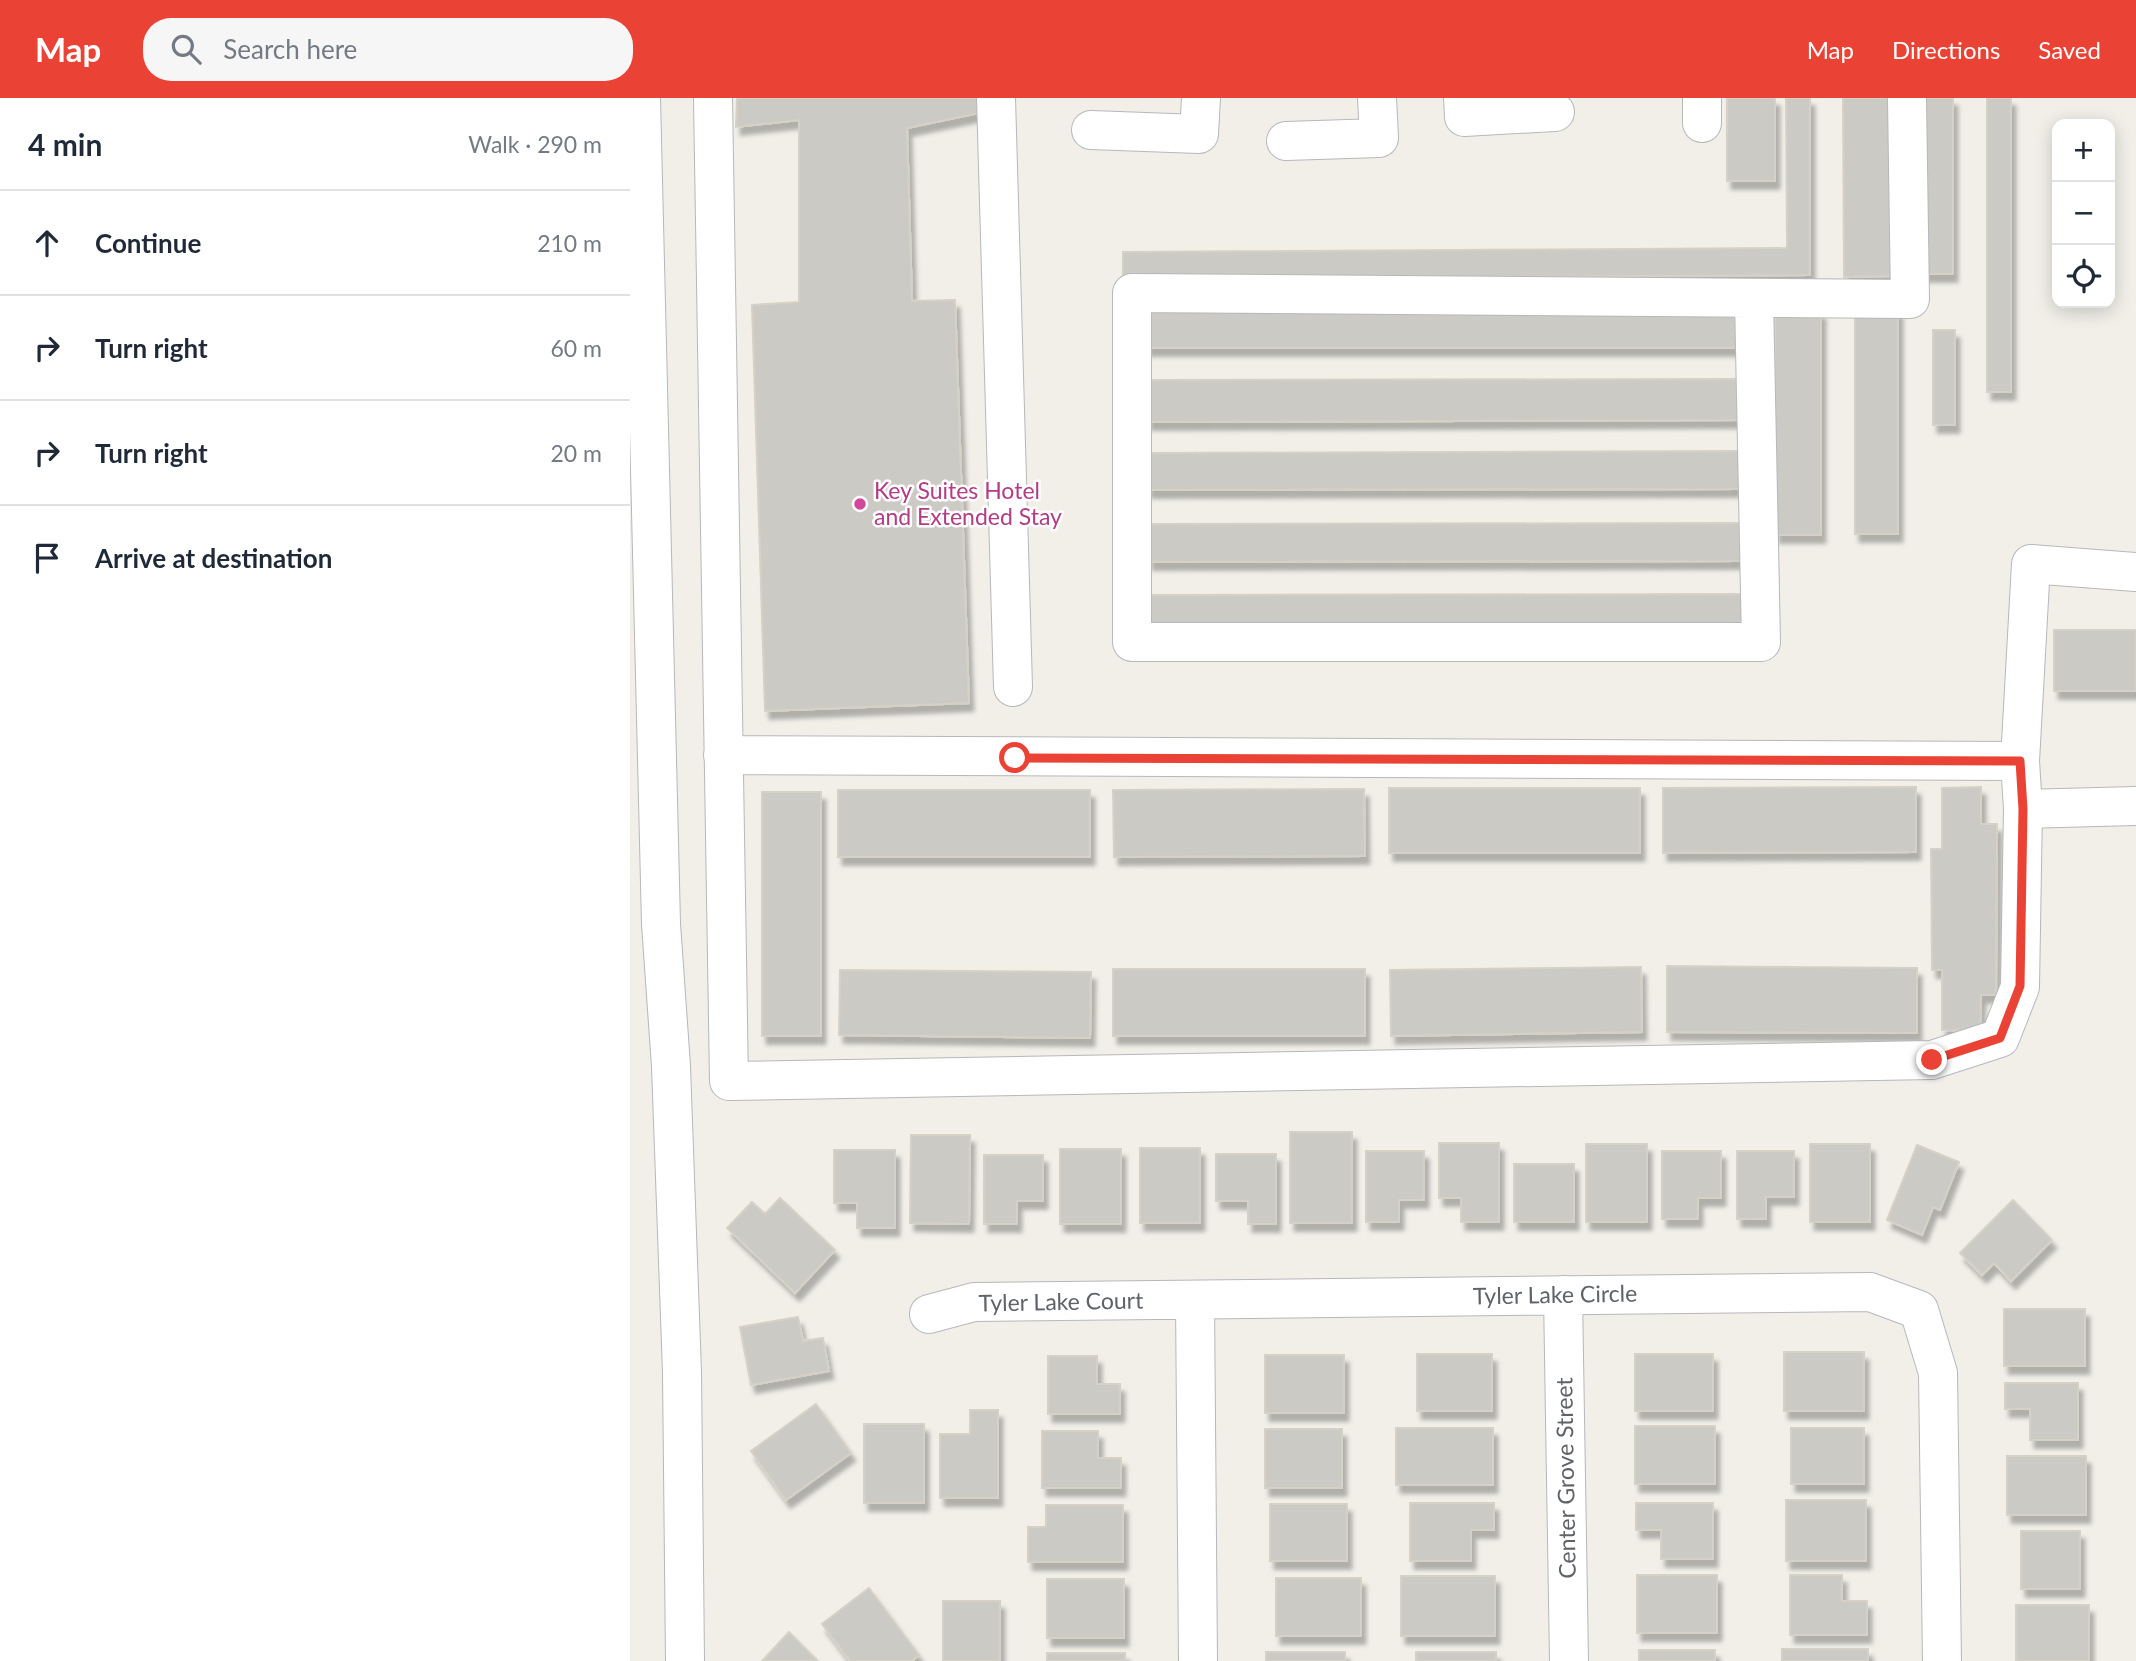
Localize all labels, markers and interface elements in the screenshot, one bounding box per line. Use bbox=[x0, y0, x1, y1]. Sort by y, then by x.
search box bbox=[143, 18, 633, 81]
text: Map bbox=[35, 29, 101, 69]
icon: search bbox=[167, 30, 205, 68]
text: Search here bbox=[223, 33, 357, 65]
text: Map bbox=[1807, 35, 1854, 64]
text: Directions bbox=[1892, 35, 2000, 64]
text: Saved bbox=[2038, 35, 2101, 64]
map controls bbox=[2052, 119, 2115, 308]
button: + bbox=[2052, 119, 2115, 182]
text: 4 min bbox=[28, 126, 102, 162]
text: Walk · 290 m bbox=[468, 130, 602, 158]
button: − bbox=[2052, 182, 2115, 245]
icon: ahead bbox=[28, 224, 66, 262]
text: Continue bbox=[95, 227, 201, 259]
text: 210 m bbox=[537, 229, 602, 257]
button: locate bbox=[2052, 245, 2115, 308]
icon: right bbox=[28, 329, 66, 367]
text: Turn right bbox=[95, 332, 208, 364]
text: 60 m bbox=[551, 334, 602, 362]
icon: right bbox=[28, 434, 66, 472]
text: Turn right bbox=[95, 437, 208, 469]
text: 20 m bbox=[551, 439, 602, 467]
place label: Key Suites Hotel and Extended Stay bbox=[874, 476, 1062, 530]
marker: Key Suites Hotel and Extended Stay bbox=[852, 496, 868, 512]
icon: arrive bbox=[28, 539, 66, 577]
text: Arrive at destination bbox=[95, 542, 332, 574]
route start bbox=[999, 742, 1030, 773]
route end bbox=[1916, 1044, 1947, 1075]
street label: Tyler Lake Circle bbox=[1473, 1279, 1637, 1309]
street label: Tyler Lake Court bbox=[978, 1286, 1144, 1316]
street label: Center Grove Street bbox=[1549, 1376, 1581, 1579]

